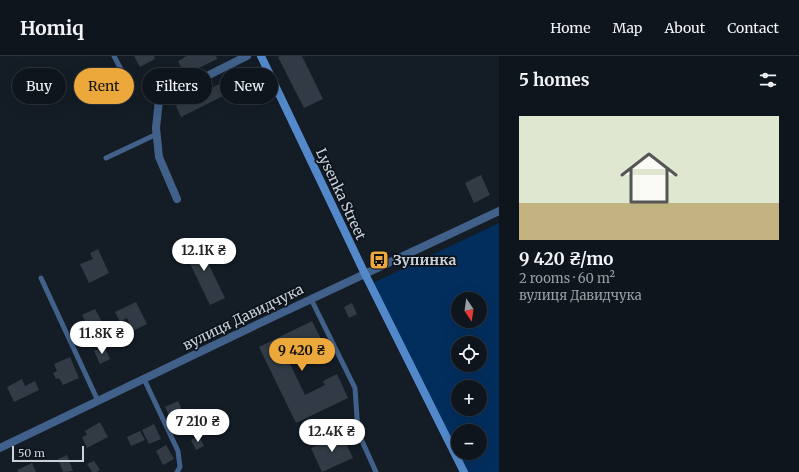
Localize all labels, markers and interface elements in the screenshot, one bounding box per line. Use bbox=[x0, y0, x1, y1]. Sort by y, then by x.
text: Homiq bbox=[20, 16, 84, 40]
text: Home bbox=[550, 19, 591, 37]
text: Map bbox=[613, 19, 642, 37]
text: About bbox=[664, 19, 705, 37]
text: Contact bbox=[727, 19, 779, 37]
chip: Buy bbox=[12, 68, 66, 104]
chip: Rent bbox=[74, 68, 134, 104]
chip: Filters bbox=[142, 68, 212, 104]
chip: New bbox=[220, 68, 278, 104]
text: 5 homes bbox=[519, 69, 590, 91]
icon: filters bbox=[757, 69, 779, 91]
icon: home bbox=[613, 142, 685, 214]
street label: Lysenka Street bbox=[312, 145, 370, 243]
pin: 12.1K ₴ bbox=[167, 238, 241, 272]
text: 12.1K ₴ bbox=[181, 242, 227, 259]
text: 9 420 ₴/mo bbox=[519, 248, 613, 270]
bus stop icon: Зупинка bbox=[368, 249, 390, 271]
place label: Зупинка bbox=[393, 251, 456, 269]
text: 2 rooms · 60 m² bbox=[519, 270, 615, 287]
street label: вулиця Давидчука bbox=[180, 280, 307, 354]
text: вулиця Давидчука bbox=[519, 287, 642, 304]
north arrow bbox=[451, 292, 487, 328]
map controls bbox=[451, 292, 487, 460]
pin: 11.8K ₴ bbox=[65, 321, 139, 355]
text: 11.8K ₴ bbox=[79, 325, 125, 342]
button: locate bbox=[451, 336, 487, 372]
pin: 9 420 ₴ bbox=[265, 338, 339, 372]
text: 9 420 ₴ bbox=[278, 342, 326, 359]
button: + bbox=[451, 380, 487, 416]
pin: 7 210 ₴ bbox=[161, 409, 235, 443]
text: 7 210 ₴ bbox=[175, 413, 221, 430]
pin: 12.4K ₴ bbox=[295, 419, 369, 453]
text: 12.4K ₴ bbox=[308, 423, 356, 440]
button: − bbox=[451, 424, 487, 460]
scale bar bbox=[12, 444, 84, 463]
text: 50 m bbox=[18, 446, 45, 460]

